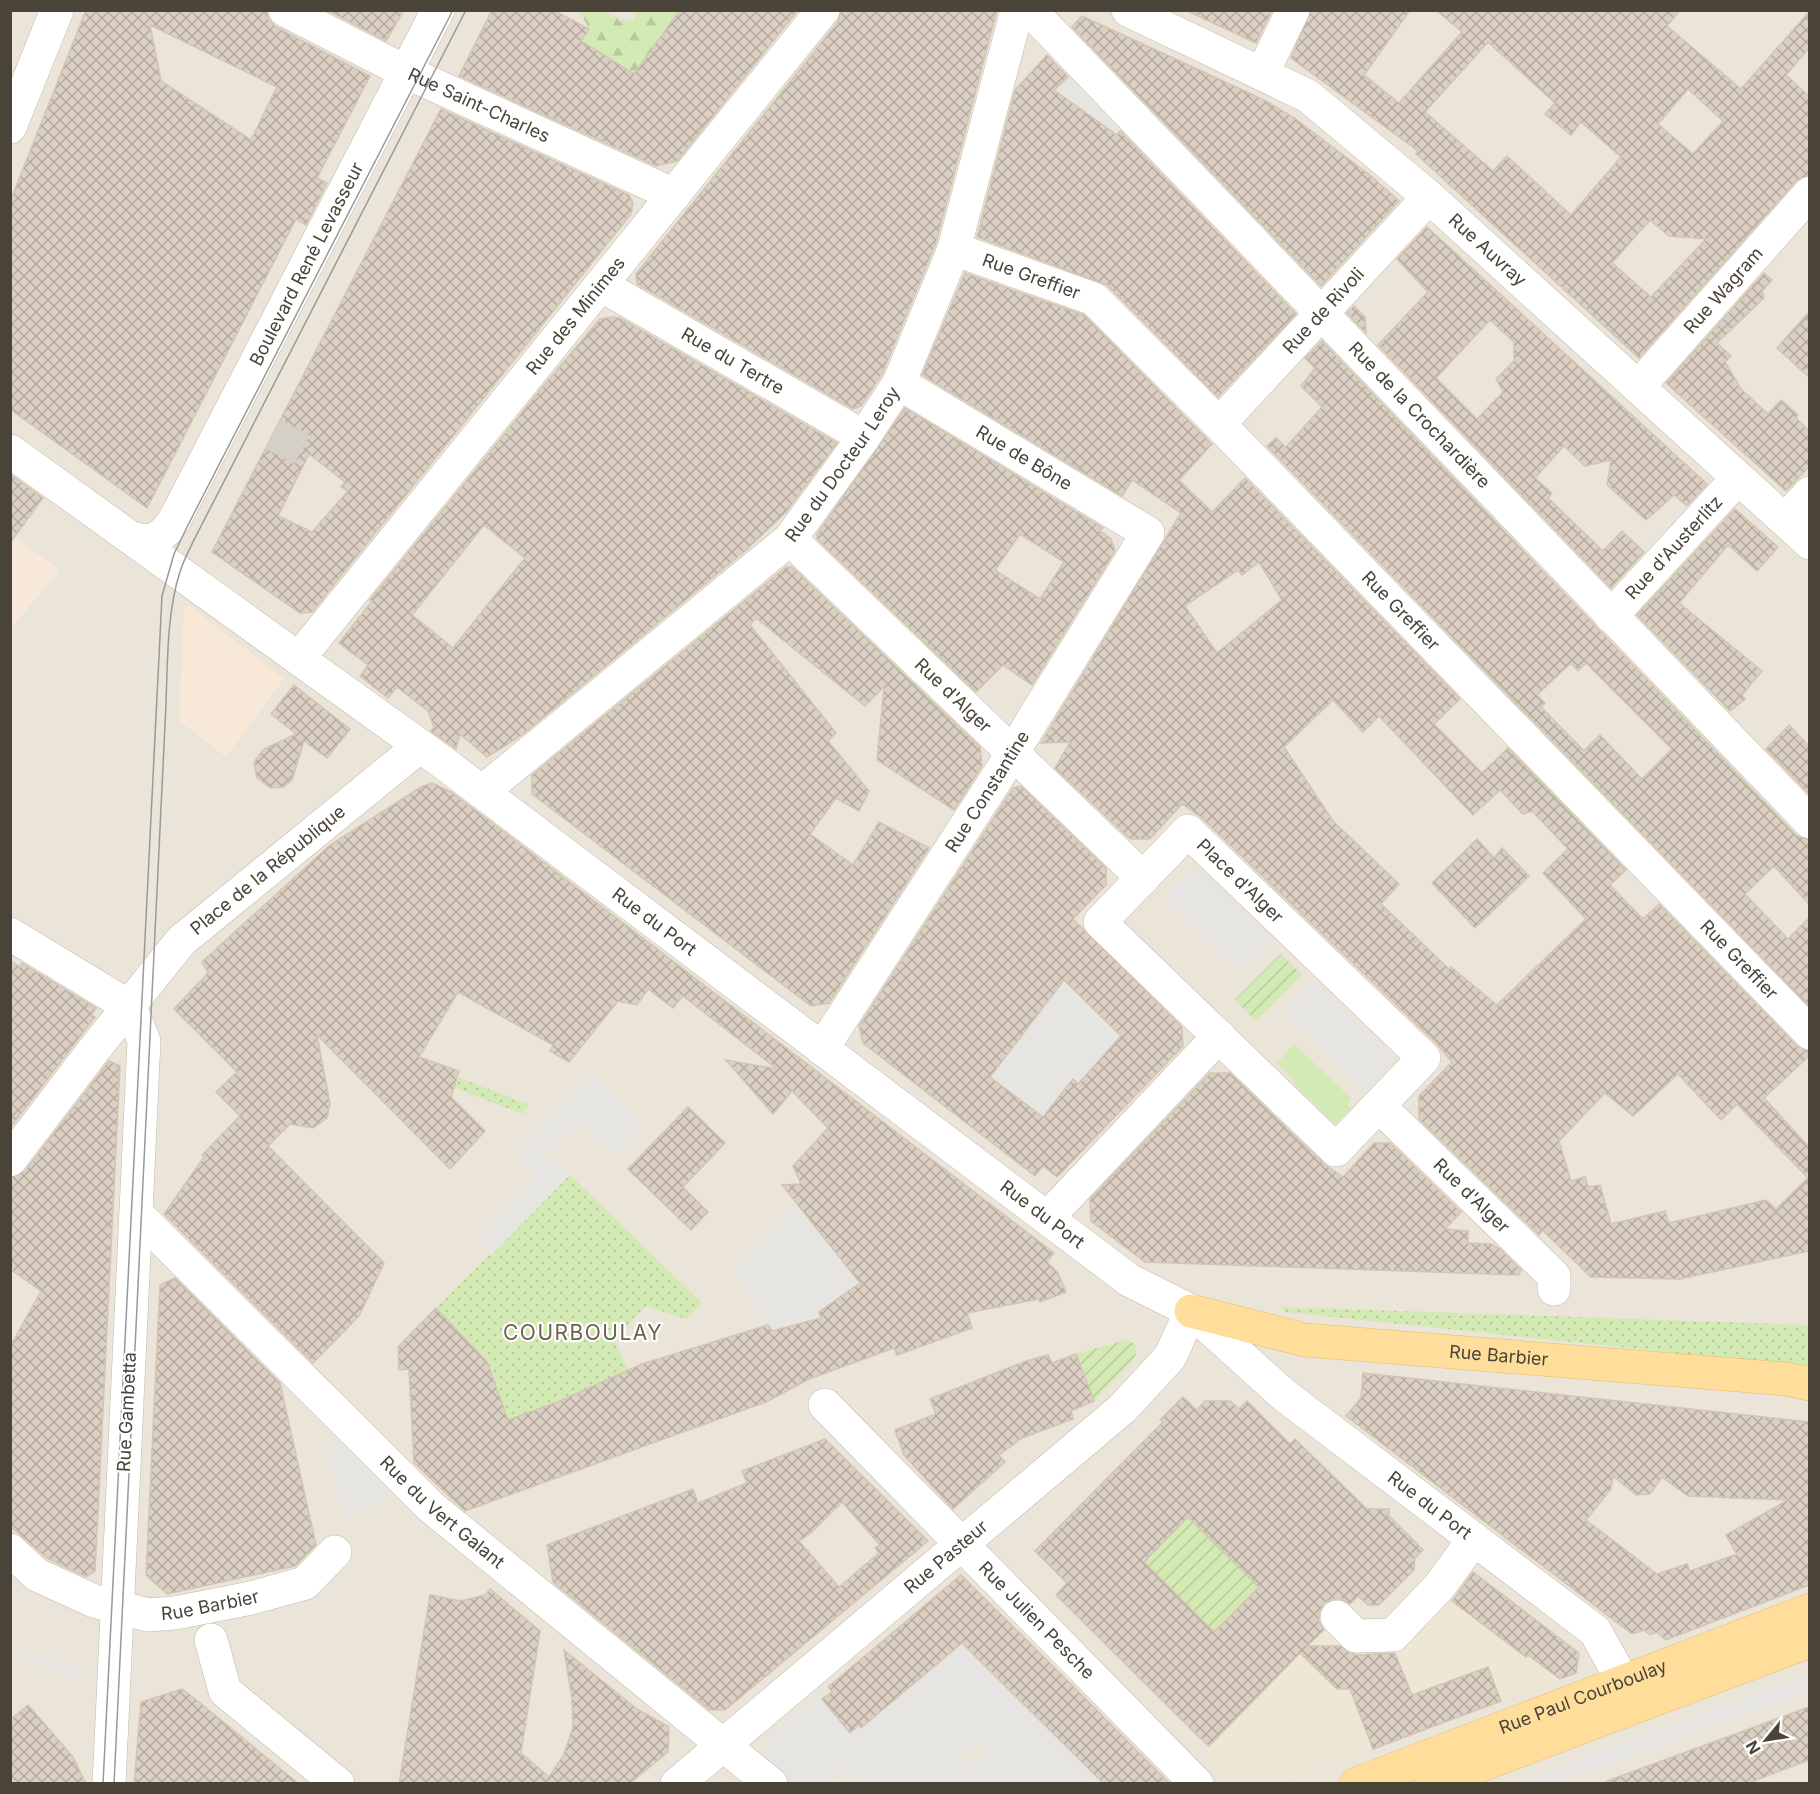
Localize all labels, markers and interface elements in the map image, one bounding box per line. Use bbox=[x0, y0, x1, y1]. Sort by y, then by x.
street label: Rue Saint-Charles bbox=[405, 63, 553, 147]
street label: Boulevard René Levasseur bbox=[245, 158, 368, 369]
street label: Rue Auvray bbox=[1444, 209, 1531, 290]
street label: Rue Wagram bbox=[1679, 243, 1767, 338]
street label: Rue Greffier bbox=[980, 249, 1083, 303]
street label: Rue des Minimes bbox=[521, 252, 629, 379]
street label: Rue de Rivoli bbox=[1278, 263, 1368, 358]
street label: Rue du Tertre bbox=[678, 323, 788, 399]
street label: Rue de la Crochardière bbox=[1345, 337, 1495, 492]
street label: Rue du Docteur Leroy bbox=[780, 382, 904, 546]
street label: Rue de Bône bbox=[973, 421, 1076, 494]
street label: Rue d'Austerlitz bbox=[1621, 491, 1726, 603]
street label: Rue Greffier bbox=[1358, 567, 1444, 655]
street label: Rue d'Alger bbox=[911, 654, 996, 737]
street label: Rue Constantine bbox=[941, 727, 1033, 856]
street label: Place de la République bbox=[186, 800, 349, 939]
street label: Place d'Alger bbox=[1193, 834, 1288, 927]
street label: Rue du Port bbox=[608, 883, 701, 960]
street label: Rue Greffier bbox=[1696, 915, 1783, 1004]
street label: Rue d'Alger bbox=[1429, 1154, 1514, 1237]
street label: Rue du Port bbox=[996, 1176, 1089, 1253]
district label: COURBOULAY bbox=[503, 1320, 663, 1345]
street label: Rue Barbier bbox=[1448, 1341, 1549, 1370]
street label: Rue Gambetta bbox=[113, 1351, 140, 1473]
street label: Rue du Vert Galant bbox=[376, 1451, 509, 1573]
street label: Rue du Port bbox=[1384, 1467, 1476, 1544]
street label: Rue Pasteur bbox=[900, 1516, 992, 1598]
street label: Rue Julien Pesche bbox=[975, 1557, 1099, 1683]
street label: Rue Barbier bbox=[160, 1585, 262, 1624]
street label: Rue Paul Courboulay bbox=[1496, 1655, 1670, 1738]
north arrow bbox=[1736, 1710, 1796, 1770]
text: N bbox=[1741, 1737, 1765, 1758]

